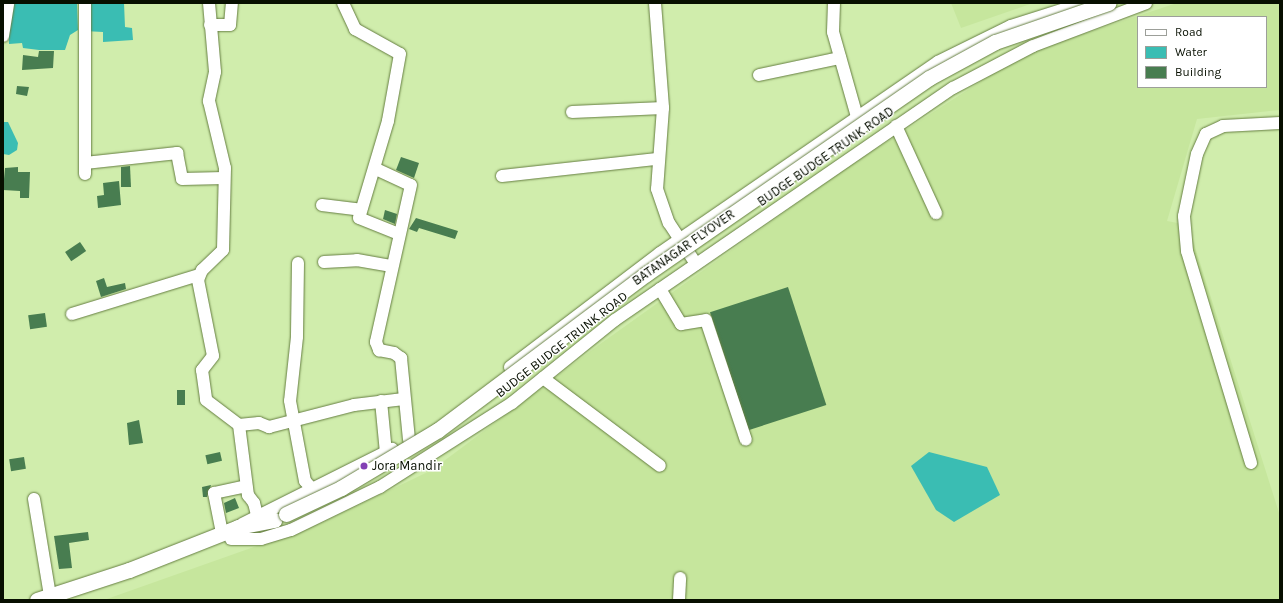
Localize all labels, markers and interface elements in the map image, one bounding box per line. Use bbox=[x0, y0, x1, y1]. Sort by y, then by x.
legend bbox=[1137, 16, 1267, 88]
text: Road bbox=[1175, 25, 1203, 39]
text: Water bbox=[1175, 45, 1207, 59]
text: Building bbox=[1175, 65, 1221, 79]
street label: BUDGE BUDGE TRUNK ROAD bbox=[755, 104, 897, 210]
street label: BATANAGAR FLYOVER bbox=[630, 207, 738, 289]
street label: BUDGE BUDGE TRUNK ROAD bbox=[493, 289, 631, 401]
place label: Jora Mandir bbox=[372, 458, 442, 474]
marker: Jora Mandir bbox=[359, 461, 369, 471]

